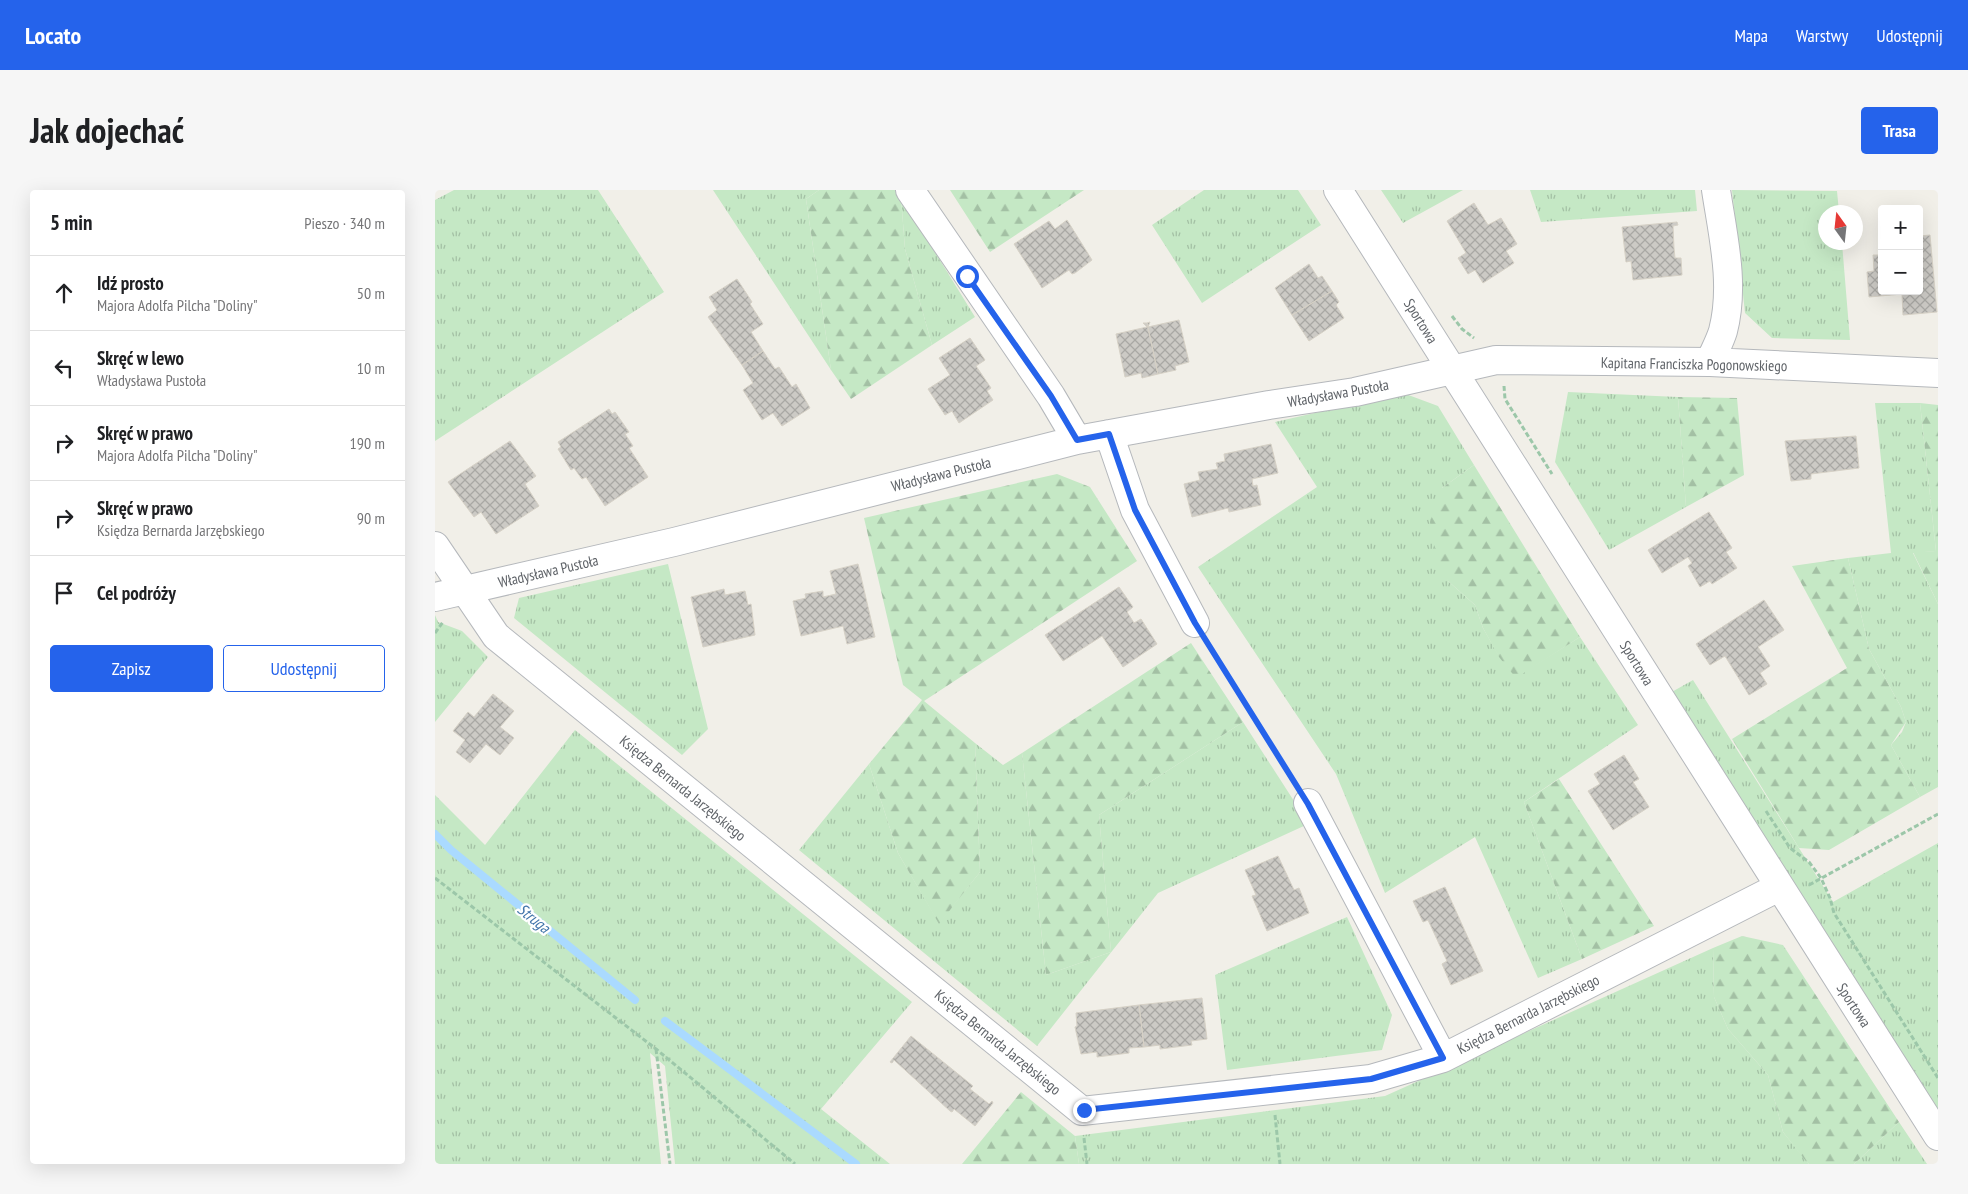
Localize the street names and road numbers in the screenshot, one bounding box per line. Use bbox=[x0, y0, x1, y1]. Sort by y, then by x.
street label: Sportowa bbox=[1400, 295, 1442, 347]
street label: Kapitana Franciszka Pogonowskiego bbox=[1601, 353, 1787, 375]
street label: Władysława Pustoła bbox=[1286, 375, 1390, 411]
street label: Władysława Pustoła bbox=[889, 452, 993, 496]
street label: Władysława Pustoła bbox=[496, 550, 600, 592]
street label: Sportowa bbox=[1616, 637, 1658, 689]
street label: Księdza Bernarda Jarzębskiego bbox=[616, 731, 750, 845]
street label: Księdza Bernarda Jarzębskiego bbox=[1454, 970, 1602, 1058]
street label: Sportowa bbox=[1833, 979, 1875, 1031]
street label: Księdza Bernarda Jarzębskiego bbox=[931, 985, 1065, 1099]

